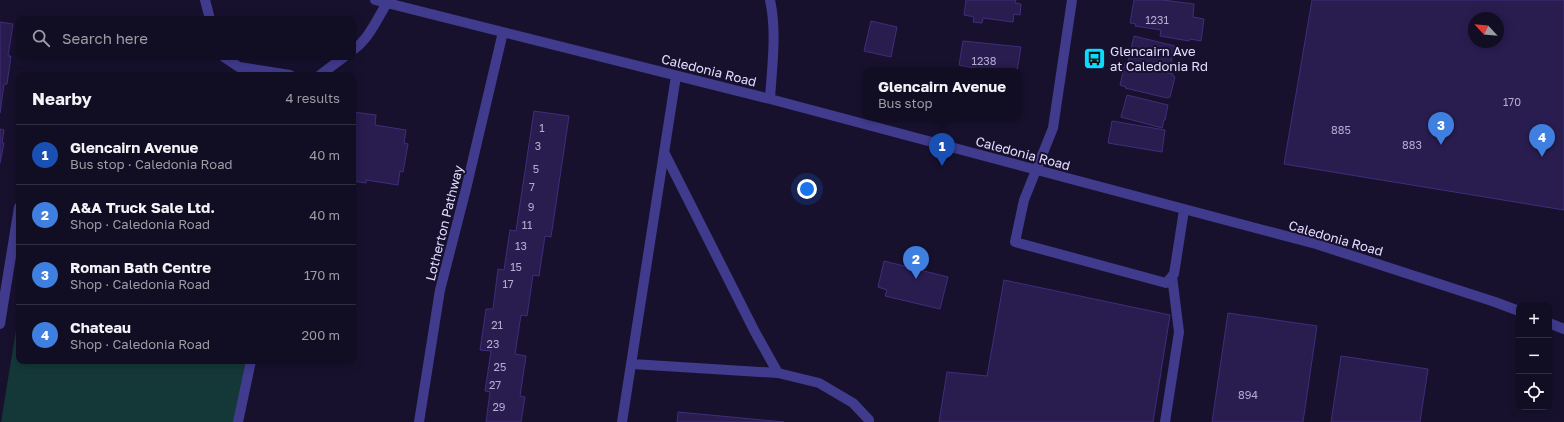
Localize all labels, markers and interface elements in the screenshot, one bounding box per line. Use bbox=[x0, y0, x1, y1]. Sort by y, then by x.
north arrow bbox=[1468, 12, 1504, 48]
house number: 1231 bbox=[1145, 13, 1169, 26]
search box bbox=[16, 16, 356, 60]
icon: search bbox=[30, 27, 52, 49]
text: Search here bbox=[62, 29, 148, 47]
place label: Glencairn Ave at Caledonia Rd bbox=[1110, 43, 1208, 74]
bus stop icon: Glencairn Ave at Caledonia Rd bbox=[1082, 45, 1108, 71]
street label: Caledonia Road bbox=[660, 50, 758, 90]
house number: 1238 bbox=[972, 54, 997, 67]
popup bbox=[863, 68, 1021, 120]
text: Glencairn Avenue bbox=[878, 77, 1006, 95]
text: Nearby bbox=[32, 88, 92, 109]
text: 4 results bbox=[286, 90, 340, 106]
text: Bus stop bbox=[878, 95, 932, 111]
house number: 170 bbox=[1503, 95, 1521, 108]
pin: 3 bbox=[1428, 112, 1454, 145]
house number: 1 bbox=[539, 121, 545, 134]
house number: 885 bbox=[1331, 123, 1351, 136]
pin: 4 bbox=[1529, 124, 1555, 157]
pin: 1 bbox=[929, 133, 955, 166]
street label: Caledonia Road bbox=[974, 133, 1072, 173]
text: Glencairn Avenue bbox=[70, 138, 198, 156]
house number: 883 bbox=[1402, 138, 1422, 151]
house number: 3 bbox=[535, 139, 541, 152]
text: 1 bbox=[42, 147, 48, 163]
text: 40 m bbox=[309, 147, 340, 163]
text: Bus stop · Caledonia Road bbox=[70, 156, 232, 172]
house number: 5 bbox=[533, 162, 539, 175]
street label: Lotherton Pathway bbox=[422, 163, 466, 283]
your location bbox=[797, 179, 817, 199]
house number: 7 bbox=[529, 180, 535, 193]
text: A&A Truck Sale Ltd. bbox=[70, 198, 215, 216]
house number: 9 bbox=[528, 200, 534, 213]
text: 2 bbox=[41, 207, 49, 223]
text: 40 m bbox=[309, 207, 340, 223]
text: Shop · Caledonia Road bbox=[70, 216, 210, 232]
street label: Caledonia Road bbox=[1287, 217, 1385, 259]
house number: 11 bbox=[522, 218, 532, 231]
house number: 13 bbox=[515, 239, 527, 252]
pin: 2 bbox=[903, 246, 929, 279]
text: Roman Bath Centre bbox=[70, 258, 211, 276]
house number: 15 bbox=[510, 260, 522, 273]
text: 3 bbox=[41, 267, 49, 283]
text: 170 m bbox=[304, 267, 340, 283]
text: Shop · Caledonia Road bbox=[70, 276, 210, 292]
house number: 17 bbox=[502, 277, 514, 290]
map controls bbox=[1516, 302, 1552, 410]
button: + bbox=[1516, 302, 1552, 338]
text: Chateau bbox=[70, 318, 131, 336]
house number: 21 bbox=[491, 318, 503, 331]
text: 4 bbox=[41, 327, 49, 343]
text: 200 m bbox=[302, 327, 340, 343]
text: Shop · Caledonia Road bbox=[70, 336, 210, 352]
house number: 23 bbox=[487, 337, 499, 350]
button: − bbox=[1516, 338, 1552, 374]
house number: 25 bbox=[494, 360, 506, 373]
button: locate bbox=[1516, 374, 1552, 410]
house number: 27 bbox=[489, 378, 501, 391]
house number: 894 bbox=[1238, 388, 1258, 401]
house number: 29 bbox=[492, 400, 506, 413]

